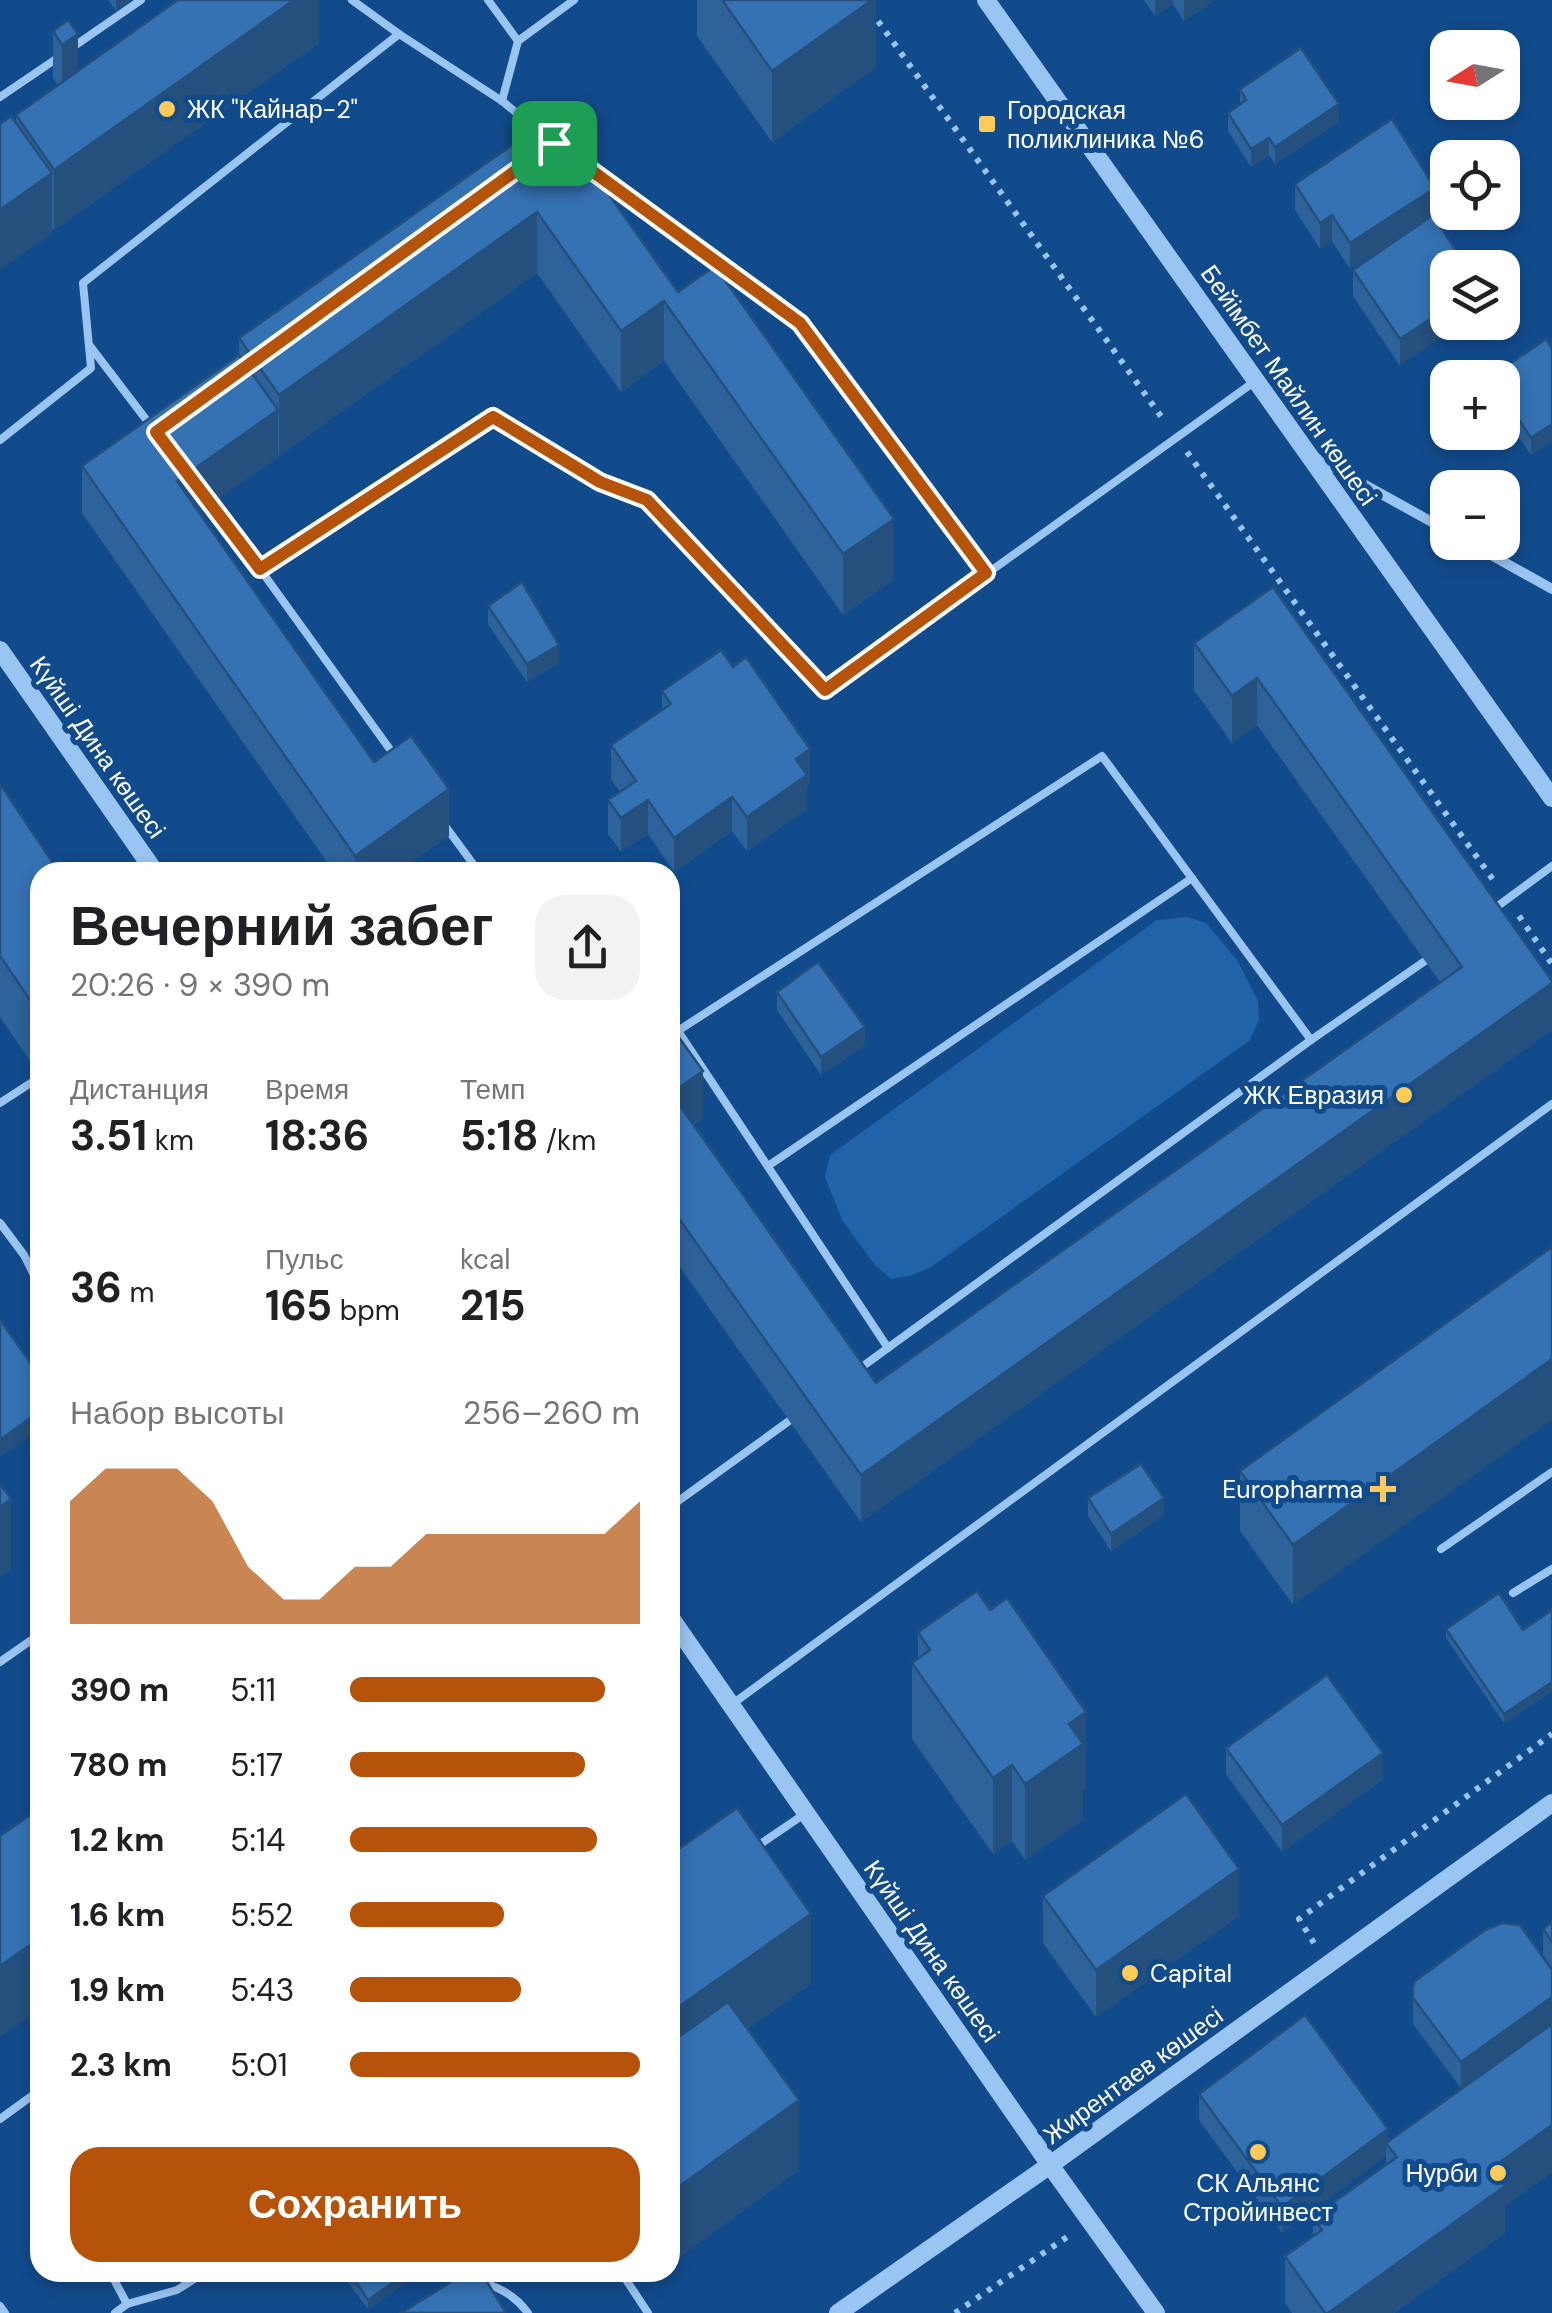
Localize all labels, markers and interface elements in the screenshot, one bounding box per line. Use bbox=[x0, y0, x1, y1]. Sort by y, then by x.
north arrow bbox=[1430, 30, 1520, 120]
map controls bbox=[1430, 30, 1520, 560]
place label: ЖК "Кайнар-2" bbox=[187, 93, 358, 126]
place label: Городская поликлиника №6 bbox=[1007, 94, 1205, 156]
marker: ЖК "Кайнар-2" bbox=[156, 98, 178, 120]
pin bbox=[512, 101, 597, 186]
marker: Городская поликлиника №6 bbox=[976, 113, 998, 135]
icon: arrive bbox=[527, 116, 582, 171]
button: locate bbox=[1430, 140, 1520, 230]
button: layers bbox=[1430, 250, 1520, 340]
street label: Бейімбет Майлин көшесі bbox=[1193, 258, 1384, 512]
button: + bbox=[1430, 360, 1520, 450]
button: − bbox=[1430, 470, 1520, 560]
street label: Күйші Дина көшесі bbox=[22, 650, 173, 845]
text: Вечерний забег bbox=[70, 890, 494, 962]
button: share bbox=[535, 895, 640, 1000]
text: 20:26 · 9 × 390 m bbox=[70, 964, 330, 1006]
text: Дистанция bbox=[70, 1071, 209, 1108]
text: Время bbox=[265, 1071, 349, 1108]
text: Темп bbox=[460, 1071, 526, 1108]
place label: ЖК Евразия bbox=[1243, 1079, 1384, 1112]
marker: ЖК Евразия bbox=[1393, 1084, 1415, 1106]
text: 3.51 bbox=[70, 1108, 147, 1163]
text: 18:36 bbox=[265, 1108, 370, 1163]
text: 5:18 bbox=[460, 1108, 539, 1163]
text: km bbox=[147, 1122, 194, 1159]
text: /km bbox=[539, 1122, 596, 1159]
text: Пульс bbox=[265, 1241, 343, 1278]
text: kcal bbox=[460, 1241, 511, 1278]
text: 36 bbox=[70, 1260, 122, 1315]
text: m bbox=[122, 1274, 154, 1311]
text: 165 bbox=[265, 1278, 332, 1333]
text: 215 bbox=[460, 1278, 526, 1333]
text: bpm bbox=[332, 1292, 400, 1329]
text: Набор высоты bbox=[70, 1392, 284, 1434]
text: 256–260 m bbox=[463, 1392, 640, 1434]
place label: Europharma bbox=[1222, 1473, 1363, 1506]
marker: Europharma bbox=[1372, 1478, 1394, 1500]
text: 390 m bbox=[70, 1669, 169, 1711]
text: 5:11 bbox=[230, 1669, 276, 1711]
text: 780 m bbox=[70, 1744, 167, 1786]
text: 5:17 bbox=[230, 1744, 283, 1786]
text: 1.2 km bbox=[70, 1819, 164, 1861]
text: 5:14 bbox=[230, 1819, 285, 1861]
street label: Күйші Дина көшесі bbox=[856, 1854, 1007, 2049]
text: 1.6 km bbox=[70, 1894, 165, 1936]
text: 5:52 bbox=[230, 1894, 293, 1936]
place label: Capital bbox=[1150, 1957, 1232, 1990]
marker: Capital bbox=[1119, 1962, 1141, 1984]
text: 1.9 km bbox=[70, 1969, 165, 2011]
text: 5:43 bbox=[230, 1969, 294, 2011]
street label: Жирентаев көшесі bbox=[1037, 1999, 1230, 2152]
text: 2.3 km bbox=[70, 2044, 172, 2086]
text: 5:01 bbox=[230, 2044, 288, 2086]
marker: СК Альянс Стройинвест bbox=[1247, 2141, 1269, 2163]
button: Сохранить bbox=[70, 2147, 640, 2262]
place label: Нурби bbox=[1406, 2157, 1478, 2190]
marker: Нурби bbox=[1487, 2162, 1509, 2184]
place label: СК Альянс Стройинвест bbox=[1183, 2167, 1333, 2229]

